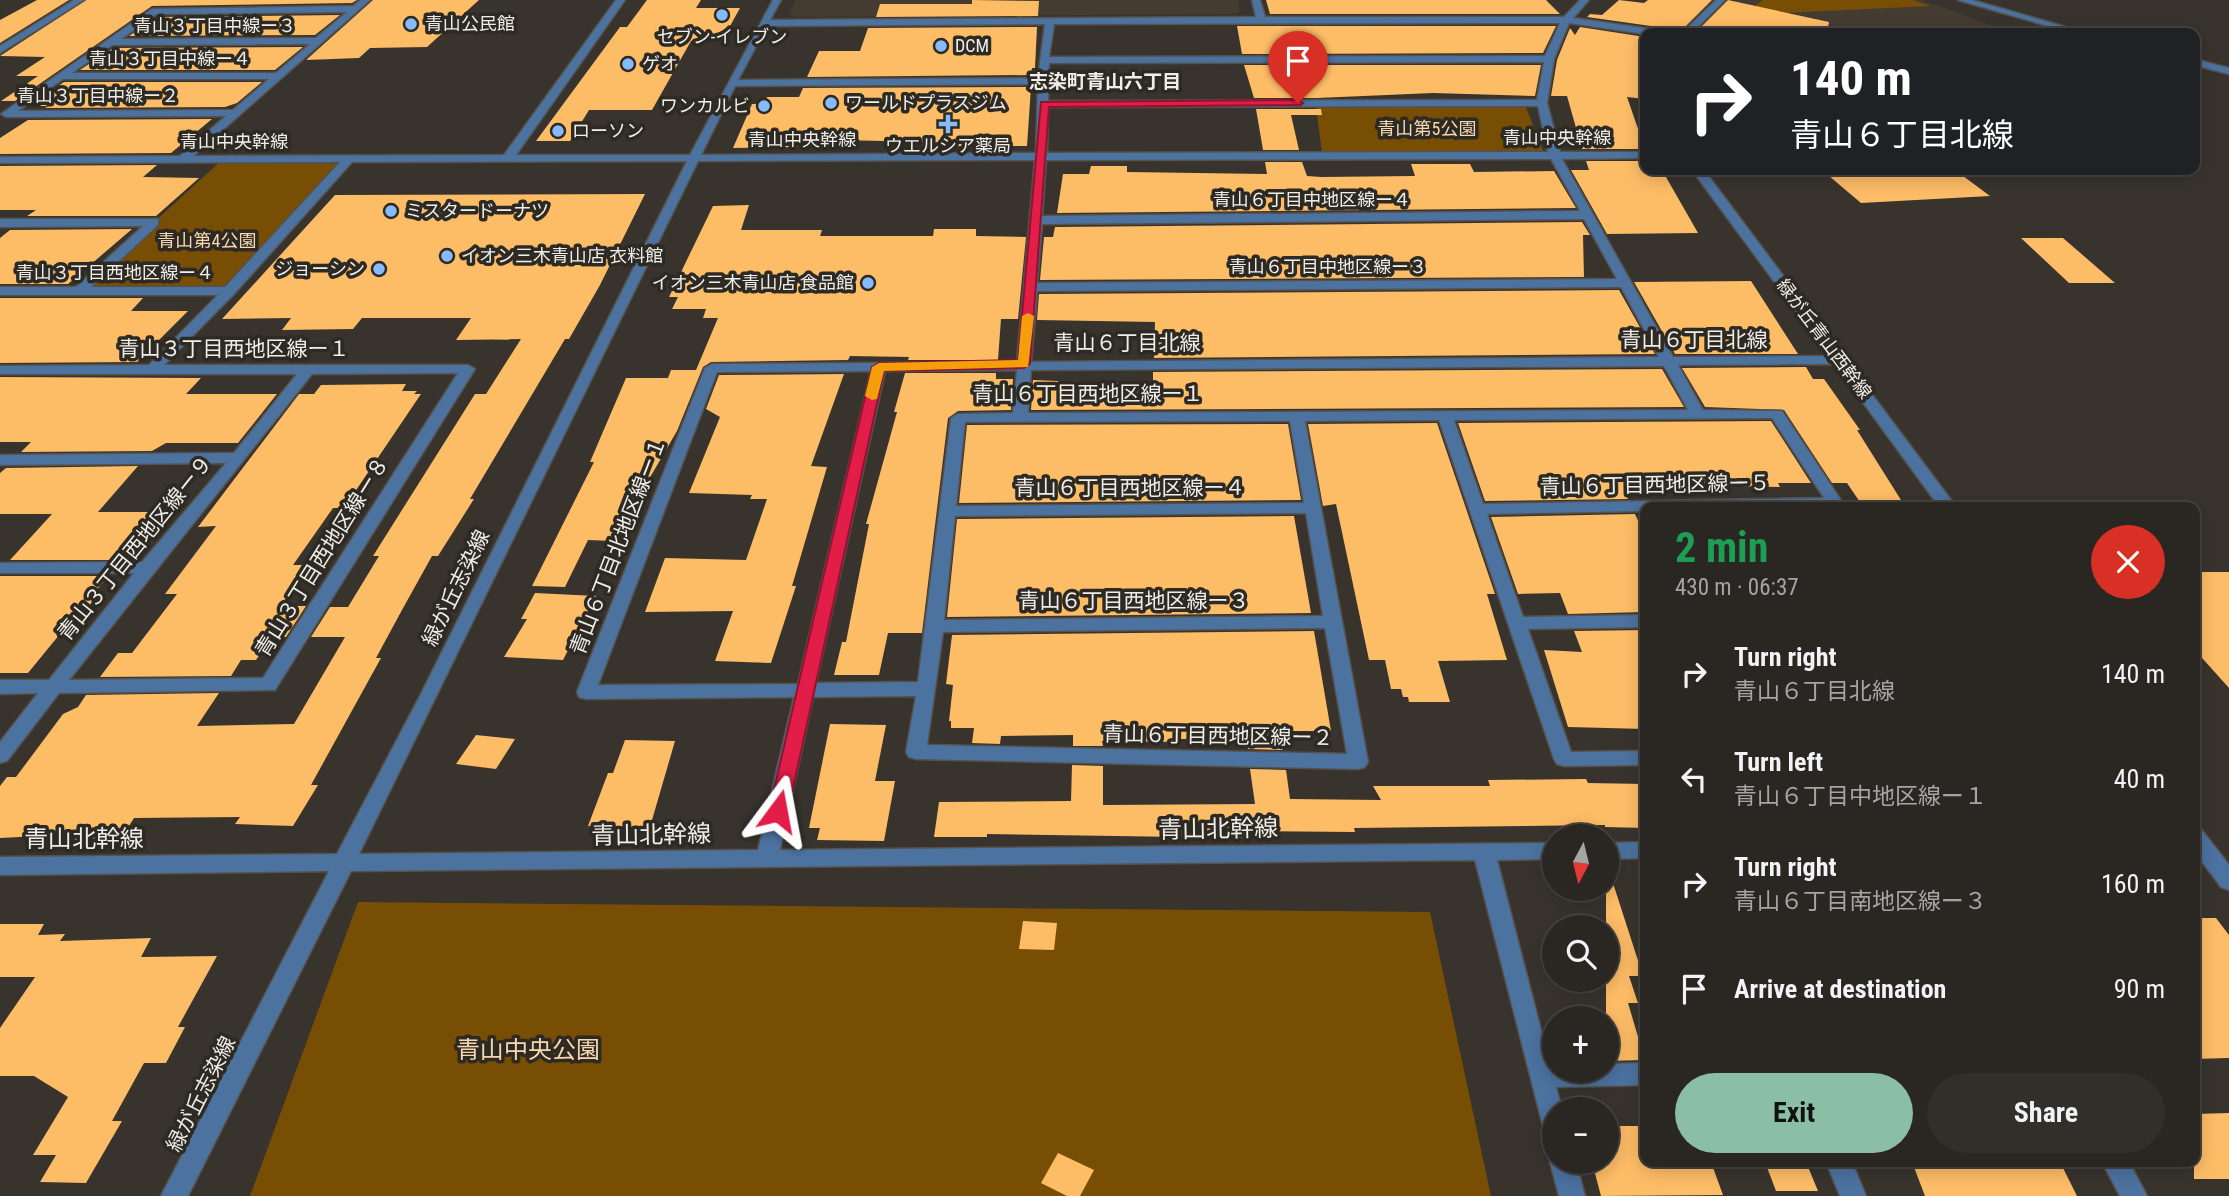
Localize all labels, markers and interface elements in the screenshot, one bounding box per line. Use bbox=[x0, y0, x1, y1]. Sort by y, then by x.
marker: セブン-イレブン bbox=[714, 7, 730, 23]
place label: 青山公民館 bbox=[425, 13, 515, 34]
street label: 青山３丁目中線ー３ bbox=[134, 15, 296, 36]
marker: 青山公民館 bbox=[403, 16, 419, 32]
place label: セブン-イレブン bbox=[657, 26, 787, 47]
pin bbox=[1268, 31, 1328, 103]
place label: DCM bbox=[955, 35, 989, 56]
marker: DCM bbox=[933, 38, 949, 54]
icon: arrive bbox=[1279, 42, 1317, 80]
street label: 青山３丁目中線ー４ bbox=[89, 48, 251, 69]
text: 140 m bbox=[1790, 50, 1912, 107]
place label: ゲオ bbox=[642, 53, 678, 74]
marker: ゲオ bbox=[620, 56, 636, 72]
icon: right bbox=[1675, 56, 1766, 147]
district label: 志染町青山六丁目 bbox=[1029, 70, 1181, 93]
street label: 青山３丁目中線ー２ bbox=[17, 85, 179, 106]
place label: ワールドプラスジム bbox=[845, 92, 1007, 113]
place label: ワンカルビ bbox=[660, 95, 750, 116]
marker: ワールドプラスジム bbox=[823, 95, 839, 111]
marker: ワンカルビ bbox=[756, 98, 772, 114]
marker: ウエルシア薬局 bbox=[940, 116, 956, 132]
text: 青山６丁目北線 bbox=[1790, 116, 2014, 154]
park label: 青山第5公園 bbox=[1378, 118, 1476, 139]
place label: ローソン bbox=[572, 120, 644, 141]
marker: ローソン bbox=[550, 123, 566, 139]
street label: 青山中央幹線 bbox=[1503, 127, 1611, 148]
street label: 青山中央幹線 bbox=[748, 129, 856, 150]
street label: 青山中央幹線 bbox=[180, 131, 288, 152]
place label: ウエルシア薬局 bbox=[885, 135, 1011, 156]
street label: 青山６丁目中地区線ー４ bbox=[1213, 189, 1411, 210]
place label: ミスタードーナツ bbox=[405, 200, 549, 221]
marker: ミスタードーナツ bbox=[383, 203, 399, 219]
park label: 青山第4公園 bbox=[158, 230, 256, 251]
place label: イオン三木青山店 衣料館 bbox=[461, 245, 663, 266]
marker: イオン三木青山店 衣料館 bbox=[439, 248, 455, 264]
street label: 青山６丁目中地区線ー３ bbox=[1229, 256, 1427, 277]
place label: ジョーシン bbox=[275, 258, 365, 279]
marker: ジョーシン bbox=[371, 261, 387, 277]
street label: 青山３丁目西地区線ー４ bbox=[16, 262, 214, 283]
place label: イオン三木青山店 食品館 bbox=[652, 272, 854, 293]
marker: イオン三木青山店 食品館 bbox=[860, 275, 876, 291]
street label: 緑が丘青山西幹線 bbox=[1773, 275, 1876, 403]
street label: 青山６丁目北線 bbox=[1621, 328, 1768, 352]
street label: 青山６丁目北線 bbox=[1054, 331, 1201, 355]
street label: 青山３丁目西地区線ー１ bbox=[119, 337, 350, 361]
street label: 青山６丁目西地区線ー１ bbox=[973, 382, 1204, 406]
street label: 青山６丁目北地区線ー１ bbox=[565, 434, 671, 658]
street label: 青山３丁目西地区線ー９ bbox=[53, 451, 217, 645]
street label: 青山３丁目西地区線ー８ bbox=[251, 453, 393, 661]
street label: 青山６丁目西地区線ー５ bbox=[1539, 471, 1771, 499]
street label: 青山６丁目西地区線ー４ bbox=[1015, 476, 1246, 500]
text: 2 min bbox=[1675, 523, 1768, 572]
button: close bbox=[2091, 525, 2165, 599]
street label: 緑が丘志染線 bbox=[418, 526, 494, 650]
text: 430 m · 06:37 bbox=[1675, 574, 1799, 601]
street label: 青山６丁目西地区線ー３ bbox=[1019, 589, 1250, 613]
text: Turn right bbox=[1734, 642, 1836, 672]
icon: right bbox=[1675, 655, 1713, 693]
text: 140 m bbox=[2101, 659, 2165, 689]
text: 青山６丁目北線 bbox=[1734, 678, 1895, 705]
street label: 青山６丁目西地区線ー２ bbox=[1102, 722, 1334, 750]
text: Turn left bbox=[1734, 747, 1823, 777]
icon: left bbox=[1675, 760, 1713, 798]
text: 40 m bbox=[2114, 764, 2165, 794]
position arrow bbox=[741, 774, 815, 848]
text: 青山６丁目中地区線ー１ bbox=[1734, 783, 1987, 810]
street label: 青山北幹線 bbox=[1158, 814, 1278, 844]
street label: 青山北幹線 bbox=[591, 820, 711, 850]
north arrow bbox=[1542, 824, 1619, 901]
map controls bbox=[1542, 824, 1619, 1174]
street label: 青山北幹線 bbox=[24, 825, 144, 853]
text: Turn right bbox=[1734, 852, 1836, 882]
icon: right bbox=[1675, 865, 1713, 903]
text: 160 m bbox=[2101, 869, 2165, 899]
text: 青山６丁目南地区線ー３ bbox=[1734, 888, 1987, 915]
button: search bbox=[1542, 915, 1619, 992]
icon: arrive bbox=[1675, 970, 1713, 1008]
text: Arrive at destination bbox=[1734, 974, 1946, 1004]
text: 90 m bbox=[2114, 974, 2165, 1004]
button: + bbox=[1542, 1006, 1619, 1083]
street label: 緑が丘志染線 bbox=[162, 1032, 240, 1156]
park label: 青山中央公園 bbox=[456, 1036, 600, 1064]
button: Exit bbox=[1675, 1073, 1913, 1153]
button: Share bbox=[1927, 1073, 2165, 1153]
button: − bbox=[1542, 1097, 1619, 1174]

